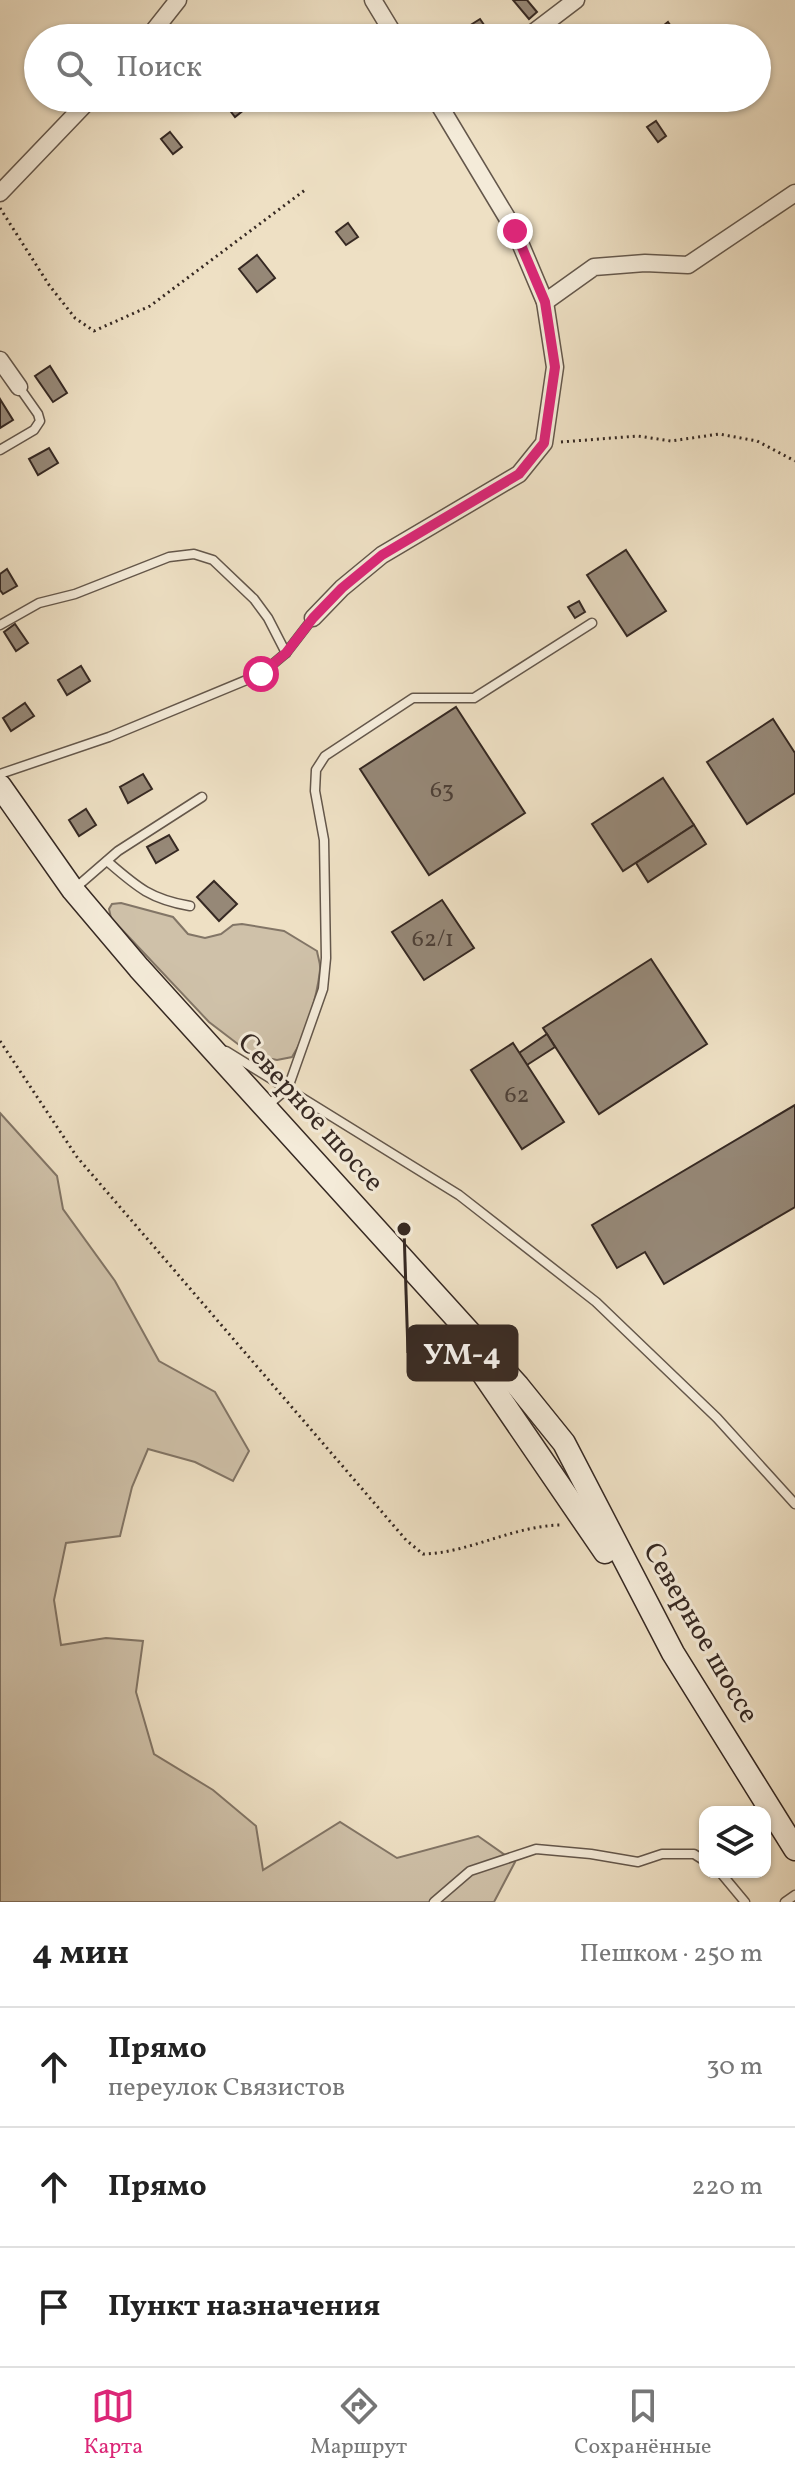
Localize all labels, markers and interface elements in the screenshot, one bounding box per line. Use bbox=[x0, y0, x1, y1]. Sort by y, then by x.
search box bbox=[24, 24, 771, 112]
icon: search bbox=[52, 46, 96, 90]
text: Поиск bbox=[116, 47, 202, 89]
route end bbox=[497, 213, 533, 249]
route start bbox=[243, 656, 279, 692]
house number: 63 bbox=[430, 774, 454, 808]
house number: 62/1 bbox=[412, 923, 454, 957]
street label: Северное шоссе bbox=[228, 1025, 392, 1201]
house number: 62 bbox=[504, 1079, 530, 1113]
callout: УМ-4 bbox=[408, 1326, 517, 1380]
text: УМ-4 bbox=[423, 1335, 501, 1377]
street label: Северное шоссе bbox=[633, 1536, 767, 1730]
map controls bbox=[699, 1806, 771, 1878]
button: layers bbox=[699, 1806, 771, 1878]
text: 4 мин bbox=[32, 1931, 129, 1978]
text: Пешком · 250 m bbox=[580, 1936, 763, 1972]
text: Прямо bbox=[108, 2028, 207, 2070]
icon: ahead bbox=[32, 2045, 76, 2089]
text: 30 m bbox=[706, 2049, 763, 2085]
text: переулок Связистов bbox=[108, 2070, 345, 2106]
icon: ahead bbox=[32, 2165, 76, 2209]
text: Прямо bbox=[108, 2166, 207, 2208]
text: 220 m bbox=[691, 2169, 763, 2205]
icon: arrive bbox=[32, 2285, 76, 2329]
text: Пункт назначения bbox=[108, 2286, 380, 2328]
tab: Карта bbox=[83, 2384, 143, 2463]
tab: Маршрут bbox=[310, 2384, 407, 2463]
tab: Сохранённые bbox=[574, 2384, 711, 2463]

